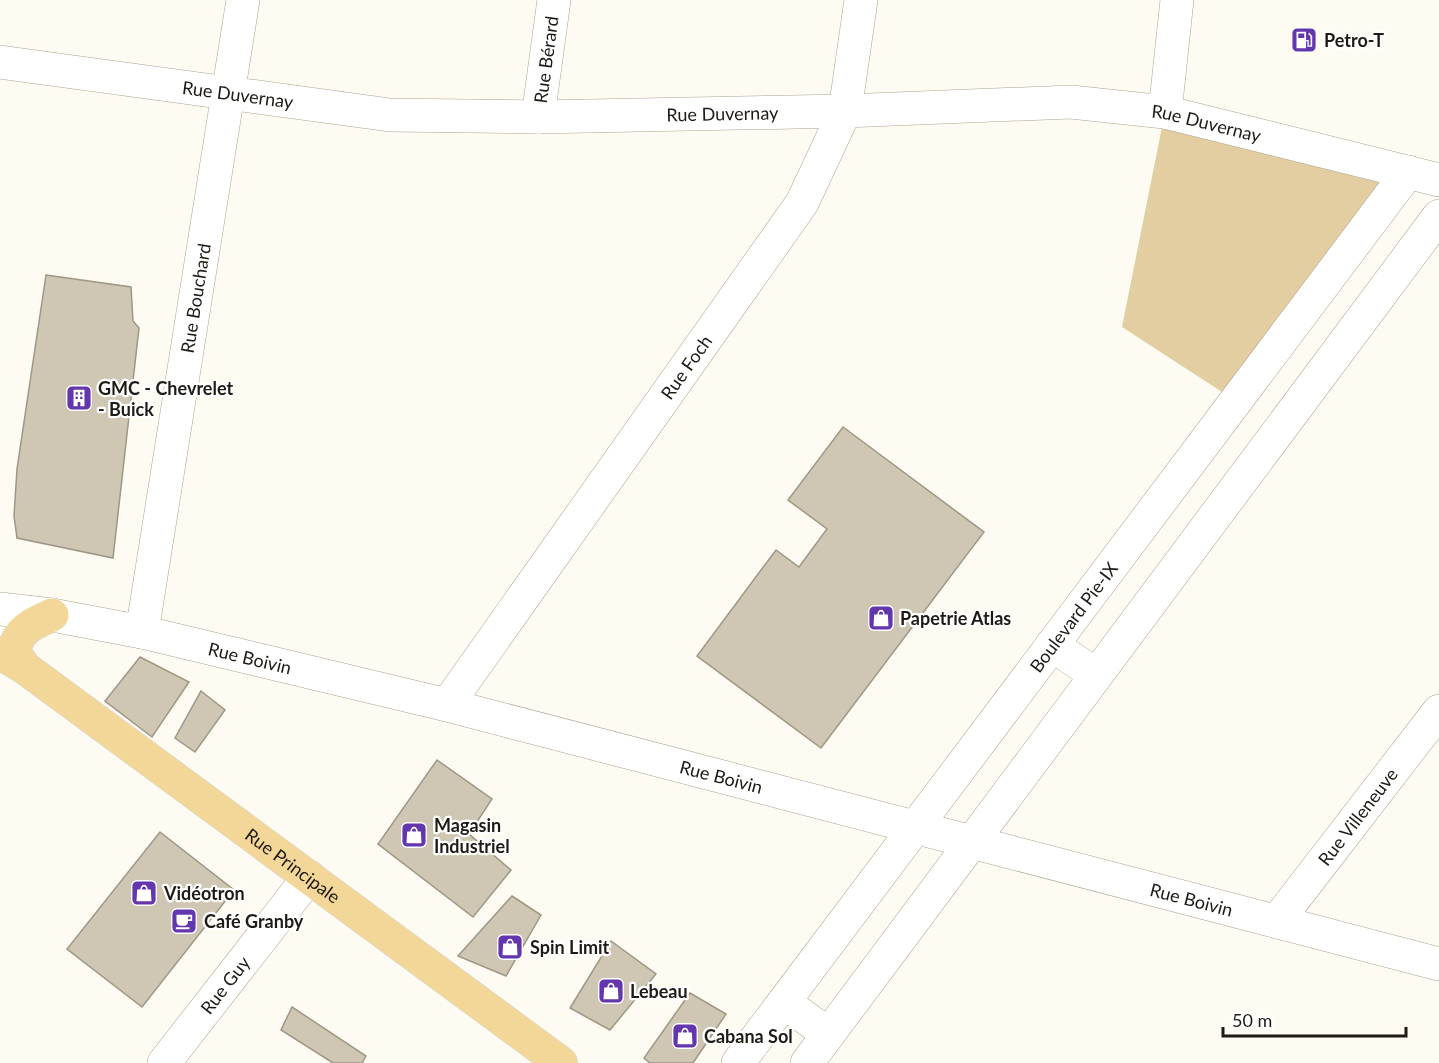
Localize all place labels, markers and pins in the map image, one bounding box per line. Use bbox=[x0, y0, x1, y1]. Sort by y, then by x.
fuel station icon: Petro-T bbox=[1289, 25, 1319, 55]
place label: Petro-T bbox=[1324, 29, 1384, 51]
place label: GMC - Chevrelet - Buick bbox=[98, 377, 233, 420]
building icon: GMC - Chevrelet - Buick bbox=[64, 383, 94, 413]
shop icon: Papetrie Atlas bbox=[866, 603, 896, 633]
place label: Papetrie Atlas bbox=[900, 607, 1011, 629]
place label: Magasin Industriel bbox=[434, 814, 510, 857]
shop icon: Magasin Industriel bbox=[399, 820, 429, 850]
shop icon: Vidéotron bbox=[129, 878, 159, 908]
place label: Vidéotron bbox=[163, 882, 245, 904]
cafe icon: Café Granby bbox=[169, 906, 199, 936]
place label: Café Granby bbox=[204, 910, 304, 932]
shop icon: Spin Limit bbox=[495, 932, 525, 962]
place label: Spin Limit bbox=[530, 936, 610, 958]
shop icon: Lebeau bbox=[596, 976, 626, 1006]
place label: Lebeau bbox=[630, 980, 688, 1002]
shop icon: Cabana Sol bbox=[670, 1021, 700, 1051]
place label: Cabana Sol bbox=[704, 1025, 793, 1047]

